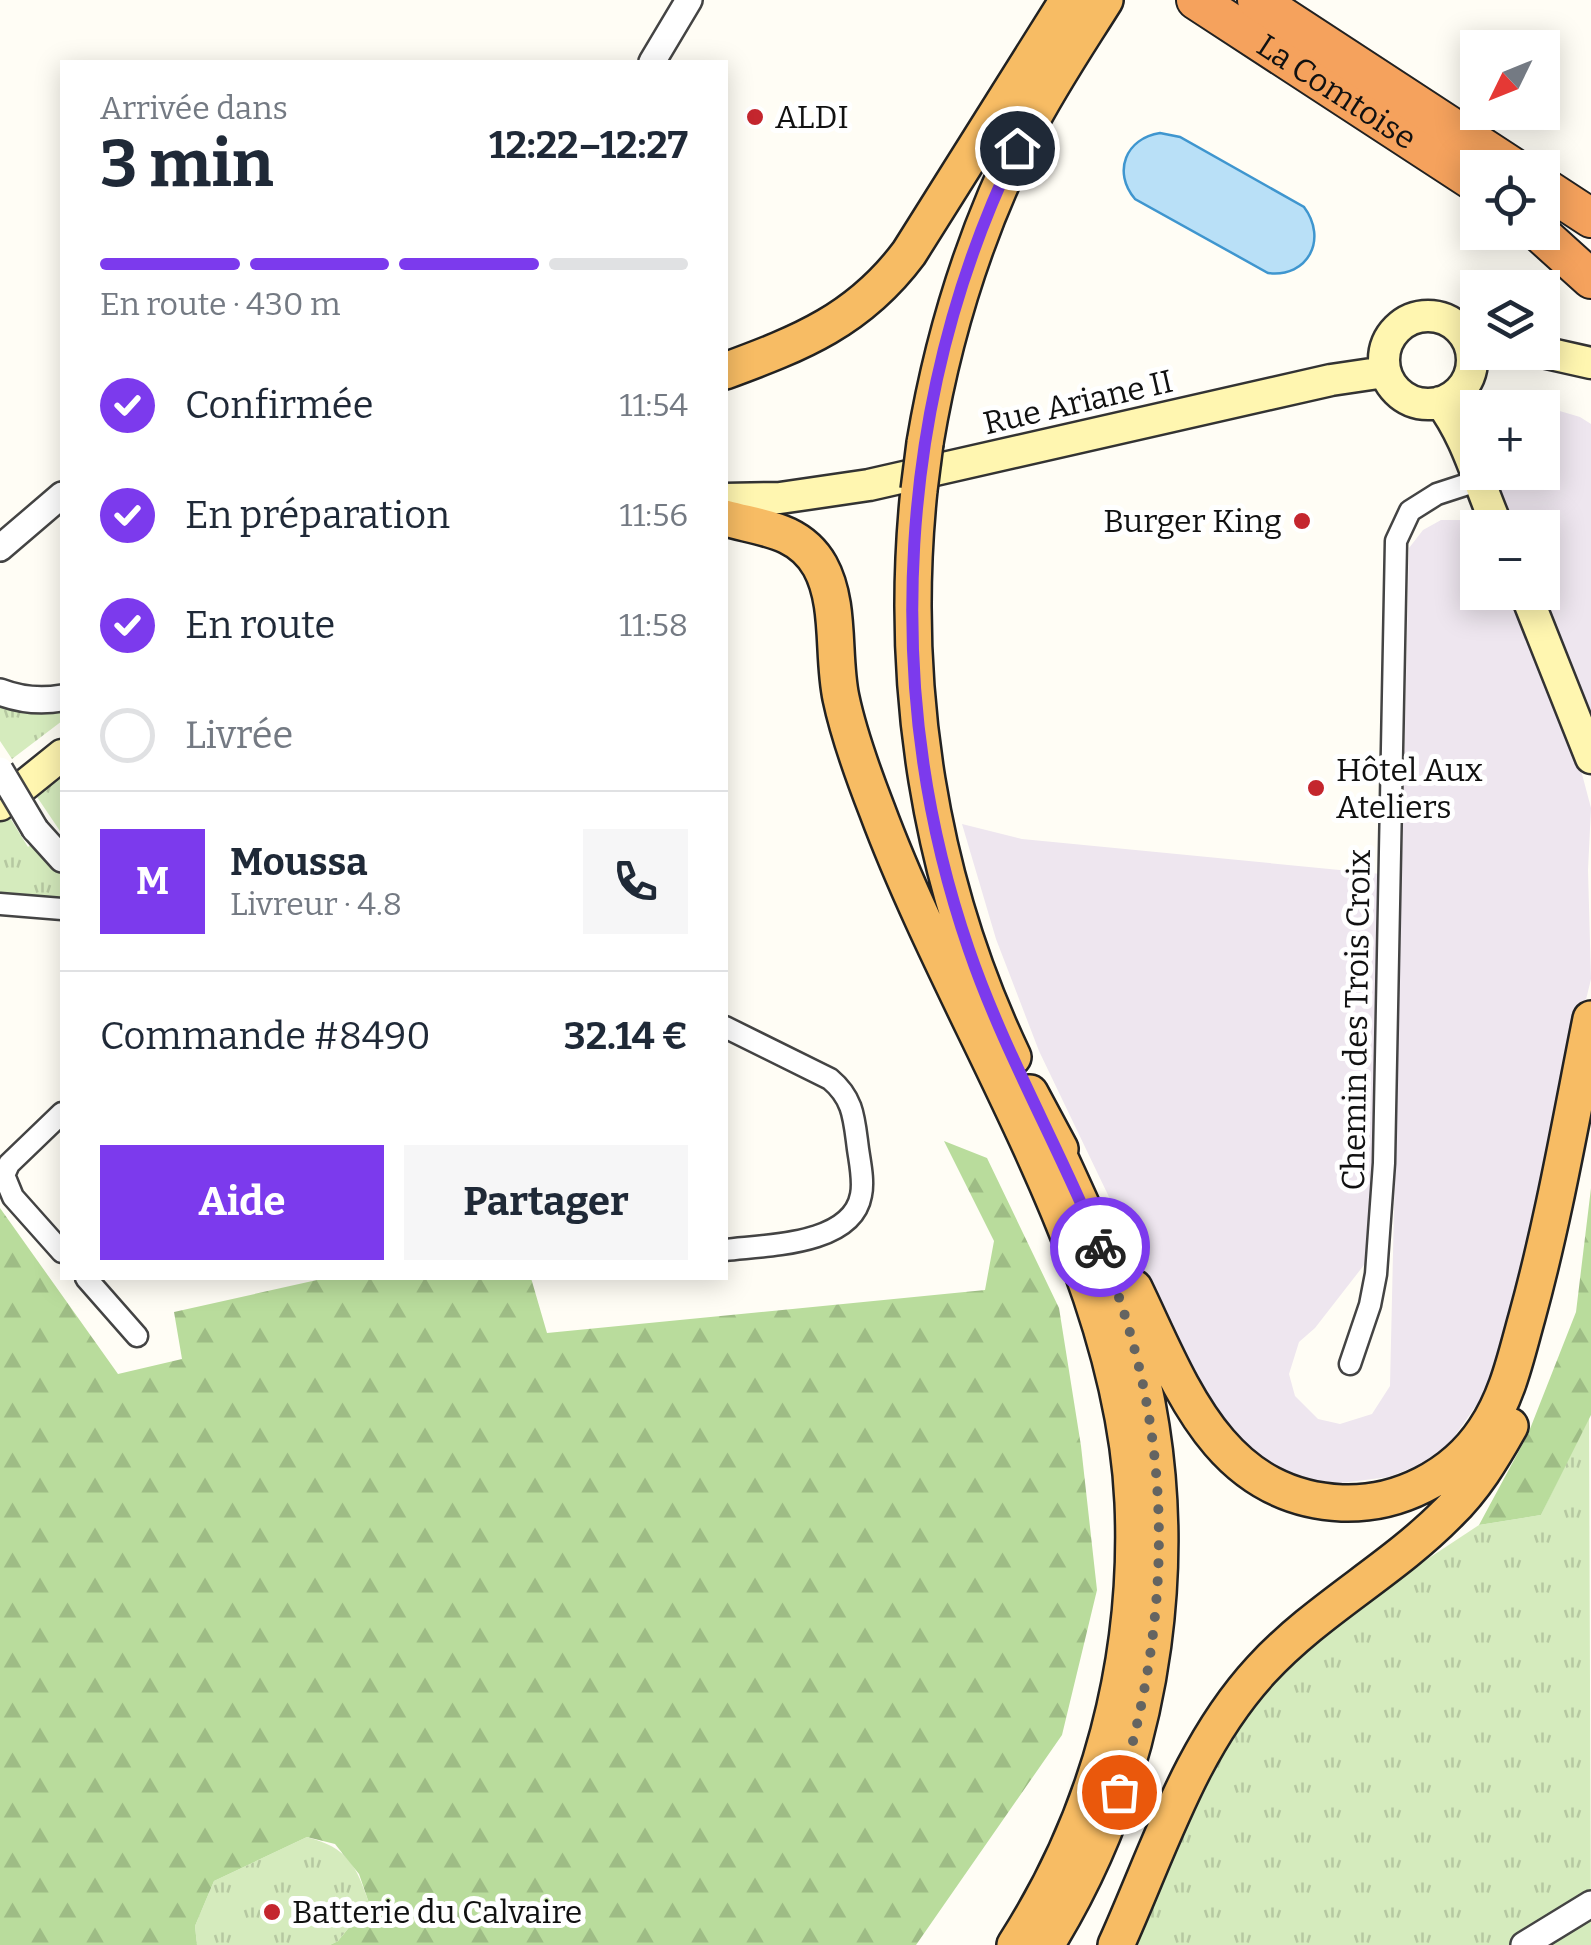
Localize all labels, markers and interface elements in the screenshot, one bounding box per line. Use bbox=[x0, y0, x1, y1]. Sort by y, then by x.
street label: La Comtoise bbox=[1250, 26, 1423, 157]
north arrow bbox=[1460, 30, 1560, 130]
map controls bbox=[1460, 30, 1560, 610]
text: Arrivée dans bbox=[100, 89, 288, 127]
place label: ALDI bbox=[775, 98, 849, 136]
marker: ALDI bbox=[744, 106, 766, 128]
pin bbox=[975, 106, 1060, 191]
icon: home bbox=[990, 121, 1045, 176]
text: 12:22–12:27 bbox=[489, 122, 688, 168]
text: 3 min bbox=[100, 125, 274, 203]
button: locate bbox=[1460, 150, 1560, 250]
button: layers bbox=[1460, 270, 1560, 370]
text: En route · 430 m bbox=[100, 285, 340, 323]
street label: Rue Ariane II bbox=[980, 362, 1176, 442]
icon: check bbox=[100, 378, 155, 433]
text: Confirmée bbox=[185, 382, 373, 428]
text: 11:54 bbox=[619, 386, 688, 424]
button: + bbox=[1460, 390, 1560, 490]
icon: check bbox=[100, 488, 155, 543]
text: En préparation bbox=[185, 492, 450, 538]
text: 11:56 bbox=[619, 496, 688, 534]
place label: Burger King bbox=[1103, 502, 1282, 540]
marker: Burger King bbox=[1291, 510, 1313, 532]
button: − bbox=[1460, 510, 1560, 610]
icon: check bbox=[100, 598, 155, 653]
text: En route bbox=[185, 602, 335, 648]
text: 11:58 bbox=[619, 606, 688, 644]
text: Livrée bbox=[185, 712, 293, 758]
place label: Hôtel Aux Ateliers bbox=[1336, 751, 1483, 826]
marker: Hôtel Aux Ateliers bbox=[1305, 777, 1327, 799]
button: phone bbox=[583, 829, 688, 934]
text: Moussa bbox=[230, 839, 368, 885]
street label: Chemin des Trois Croix bbox=[1334, 849, 1378, 1191]
text: M bbox=[136, 858, 169, 904]
text: Livreur · 4.8 bbox=[230, 885, 402, 923]
text: Commande #8490 bbox=[100, 1013, 431, 1059]
text: 32.14 € bbox=[564, 1013, 688, 1059]
button: Aide bbox=[100, 1145, 384, 1260]
button: Partager bbox=[404, 1145, 688, 1260]
courier bbox=[1050, 1197, 1150, 1297]
icon: bike bbox=[1073, 1220, 1128, 1275]
pin bbox=[1077, 1750, 1162, 1835]
icon: bag bbox=[1092, 1765, 1147, 1820]
place label: Batterie du Calvaire bbox=[292, 1893, 582, 1931]
marker: Batterie du Calvaire bbox=[261, 1901, 283, 1923]

